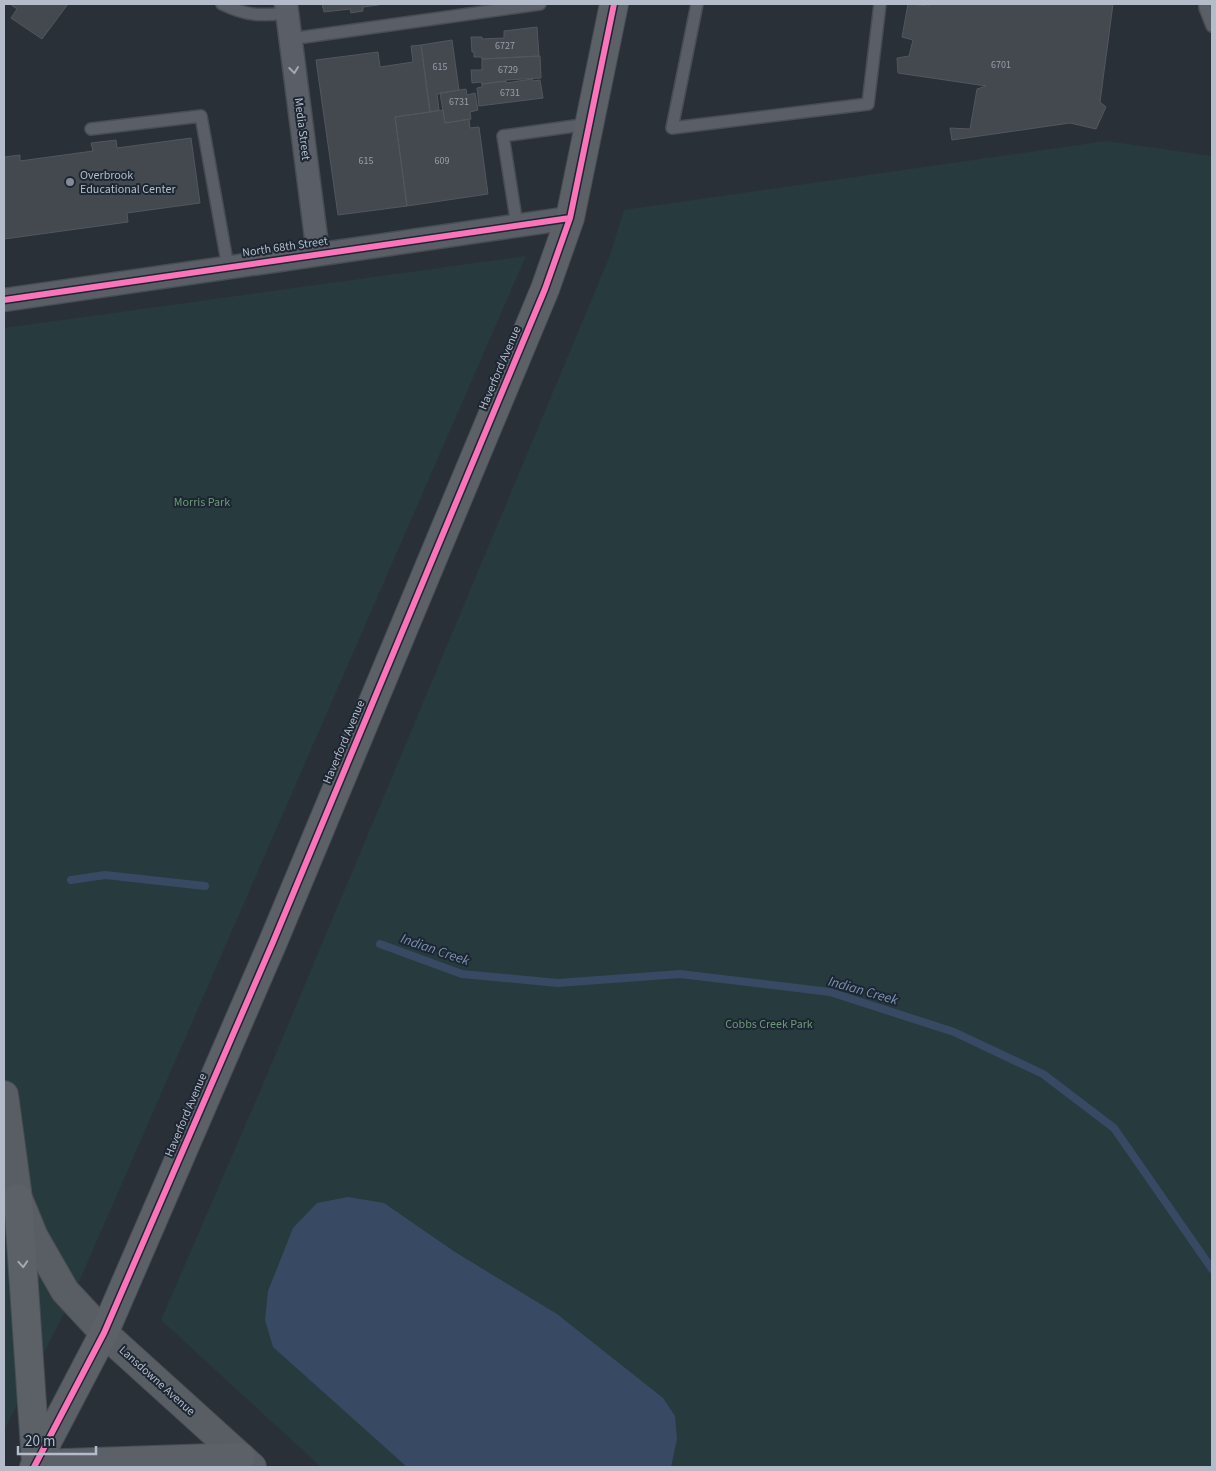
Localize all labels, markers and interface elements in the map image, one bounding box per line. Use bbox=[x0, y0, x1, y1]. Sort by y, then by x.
house number: 6727 bbox=[495, 39, 515, 53]
house number: 6701 bbox=[991, 58, 1011, 72]
house number: 615 bbox=[433, 60, 447, 74]
house number: 6729 bbox=[498, 63, 518, 77]
one-way arrow bbox=[288, 66, 299, 74]
house number: 6731 bbox=[500, 86, 520, 100]
house number: 6731 bbox=[449, 95, 469, 109]
street label: Media Street bbox=[290, 97, 314, 161]
house number: 615 bbox=[359, 154, 373, 168]
house number: 609 bbox=[435, 154, 449, 168]
place label: Overbrook Educational Center bbox=[80, 167, 176, 198]
marker: Overbrook Educational Center bbox=[64, 176, 76, 188]
street label: North 68th Street bbox=[241, 233, 329, 261]
street label: Haverford Avenue bbox=[475, 323, 525, 413]
park label: Morris Park bbox=[174, 494, 230, 511]
street label: Haverford Avenue bbox=[319, 697, 369, 787]
water label: Indian Creek bbox=[398, 929, 472, 971]
water label: Indian Creek bbox=[826, 971, 901, 1011]
park label: Cobbs Creek Park bbox=[725, 1016, 813, 1033]
street label: Haverford Avenue bbox=[161, 1070, 211, 1160]
one-way arrow bbox=[17, 1260, 28, 1268]
street label: Lansdowne Avenue bbox=[115, 1342, 199, 1420]
scale bar bbox=[18, 1424, 95, 1456]
text: 20 m bbox=[25, 1431, 55, 1452]

